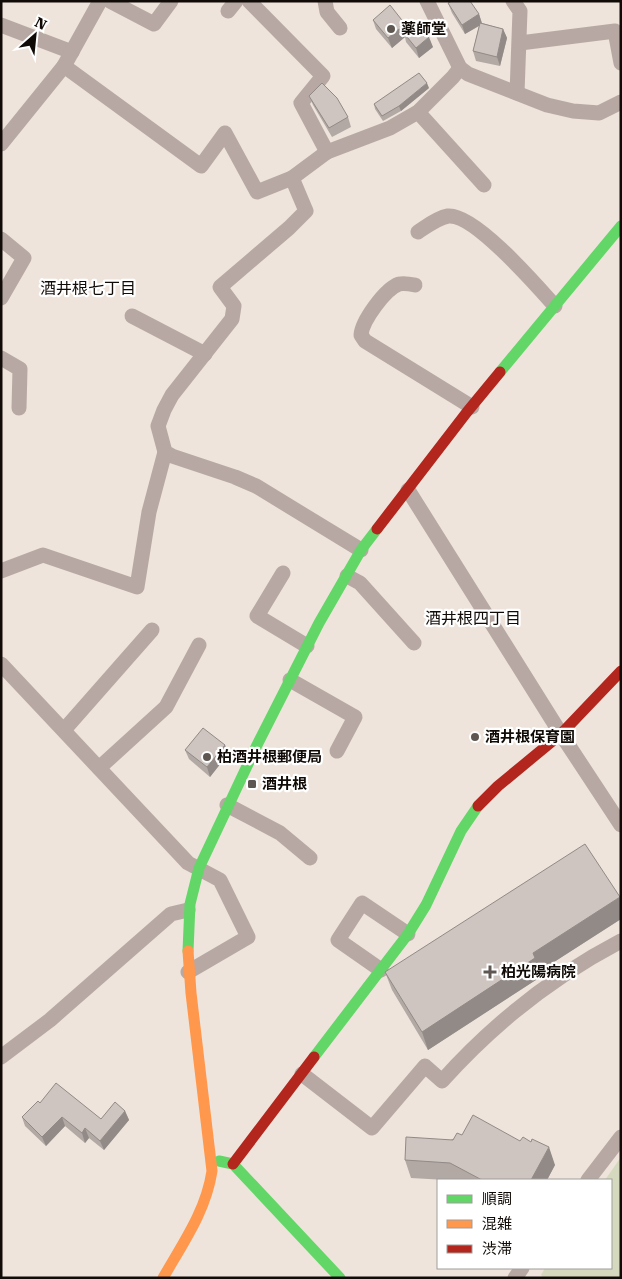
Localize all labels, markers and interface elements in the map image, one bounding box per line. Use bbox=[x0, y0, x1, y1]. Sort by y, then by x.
north arrow bbox=[10, 10, 60, 60]
text: N bbox=[32, 14, 50, 33]
place label: 薬師堂 bbox=[401, 20, 446, 38]
marker: 薬師堂 bbox=[385, 23, 397, 35]
district label: 酒井根七丁目 bbox=[40, 279, 136, 298]
district label: 酒井根四丁目 bbox=[425, 609, 521, 628]
place label: 酒井根保育園 bbox=[485, 728, 575, 746]
marker: 酒井根保育園 bbox=[469, 731, 481, 743]
place label: 柏酒井根郵便局 bbox=[217, 748, 322, 766]
marker: 柏酒井根郵便局 bbox=[201, 751, 213, 763]
place label: 酒井根 bbox=[262, 775, 307, 793]
marker: 酒井根 bbox=[246, 778, 258, 790]
place label: 柏光陽病院 bbox=[501, 963, 576, 981]
marker: 柏光陽病院 bbox=[483, 965, 497, 979]
legend bbox=[437, 1179, 612, 1269]
text: 順調 bbox=[482, 1190, 512, 1208]
text: 混雑 bbox=[482, 1215, 512, 1233]
text: 渋滞 bbox=[482, 1240, 512, 1258]

